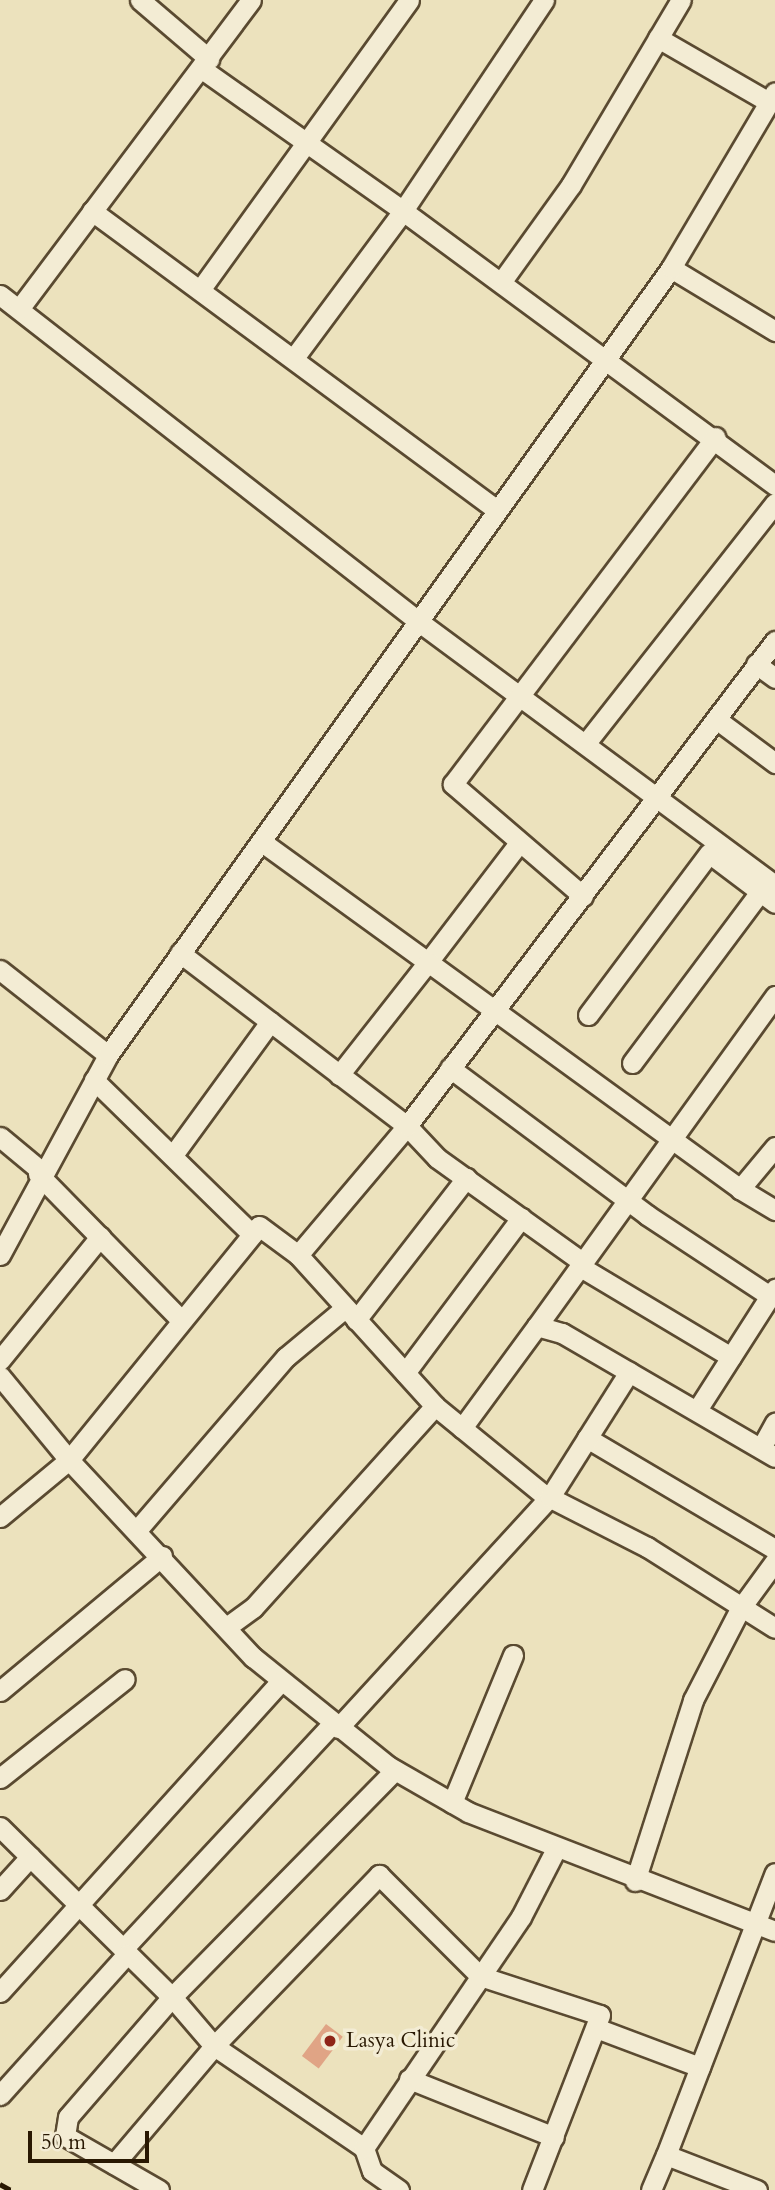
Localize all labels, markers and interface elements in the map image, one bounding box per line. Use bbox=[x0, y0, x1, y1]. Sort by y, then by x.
place label: Lasya Clinic bbox=[346, 2028, 455, 2054]
marker: Lasya Clinic bbox=[320, 2031, 340, 2051]
scale bar bbox=[32, 2116, 152, 2160]
text: 50 m bbox=[41, 2128, 86, 2157]

